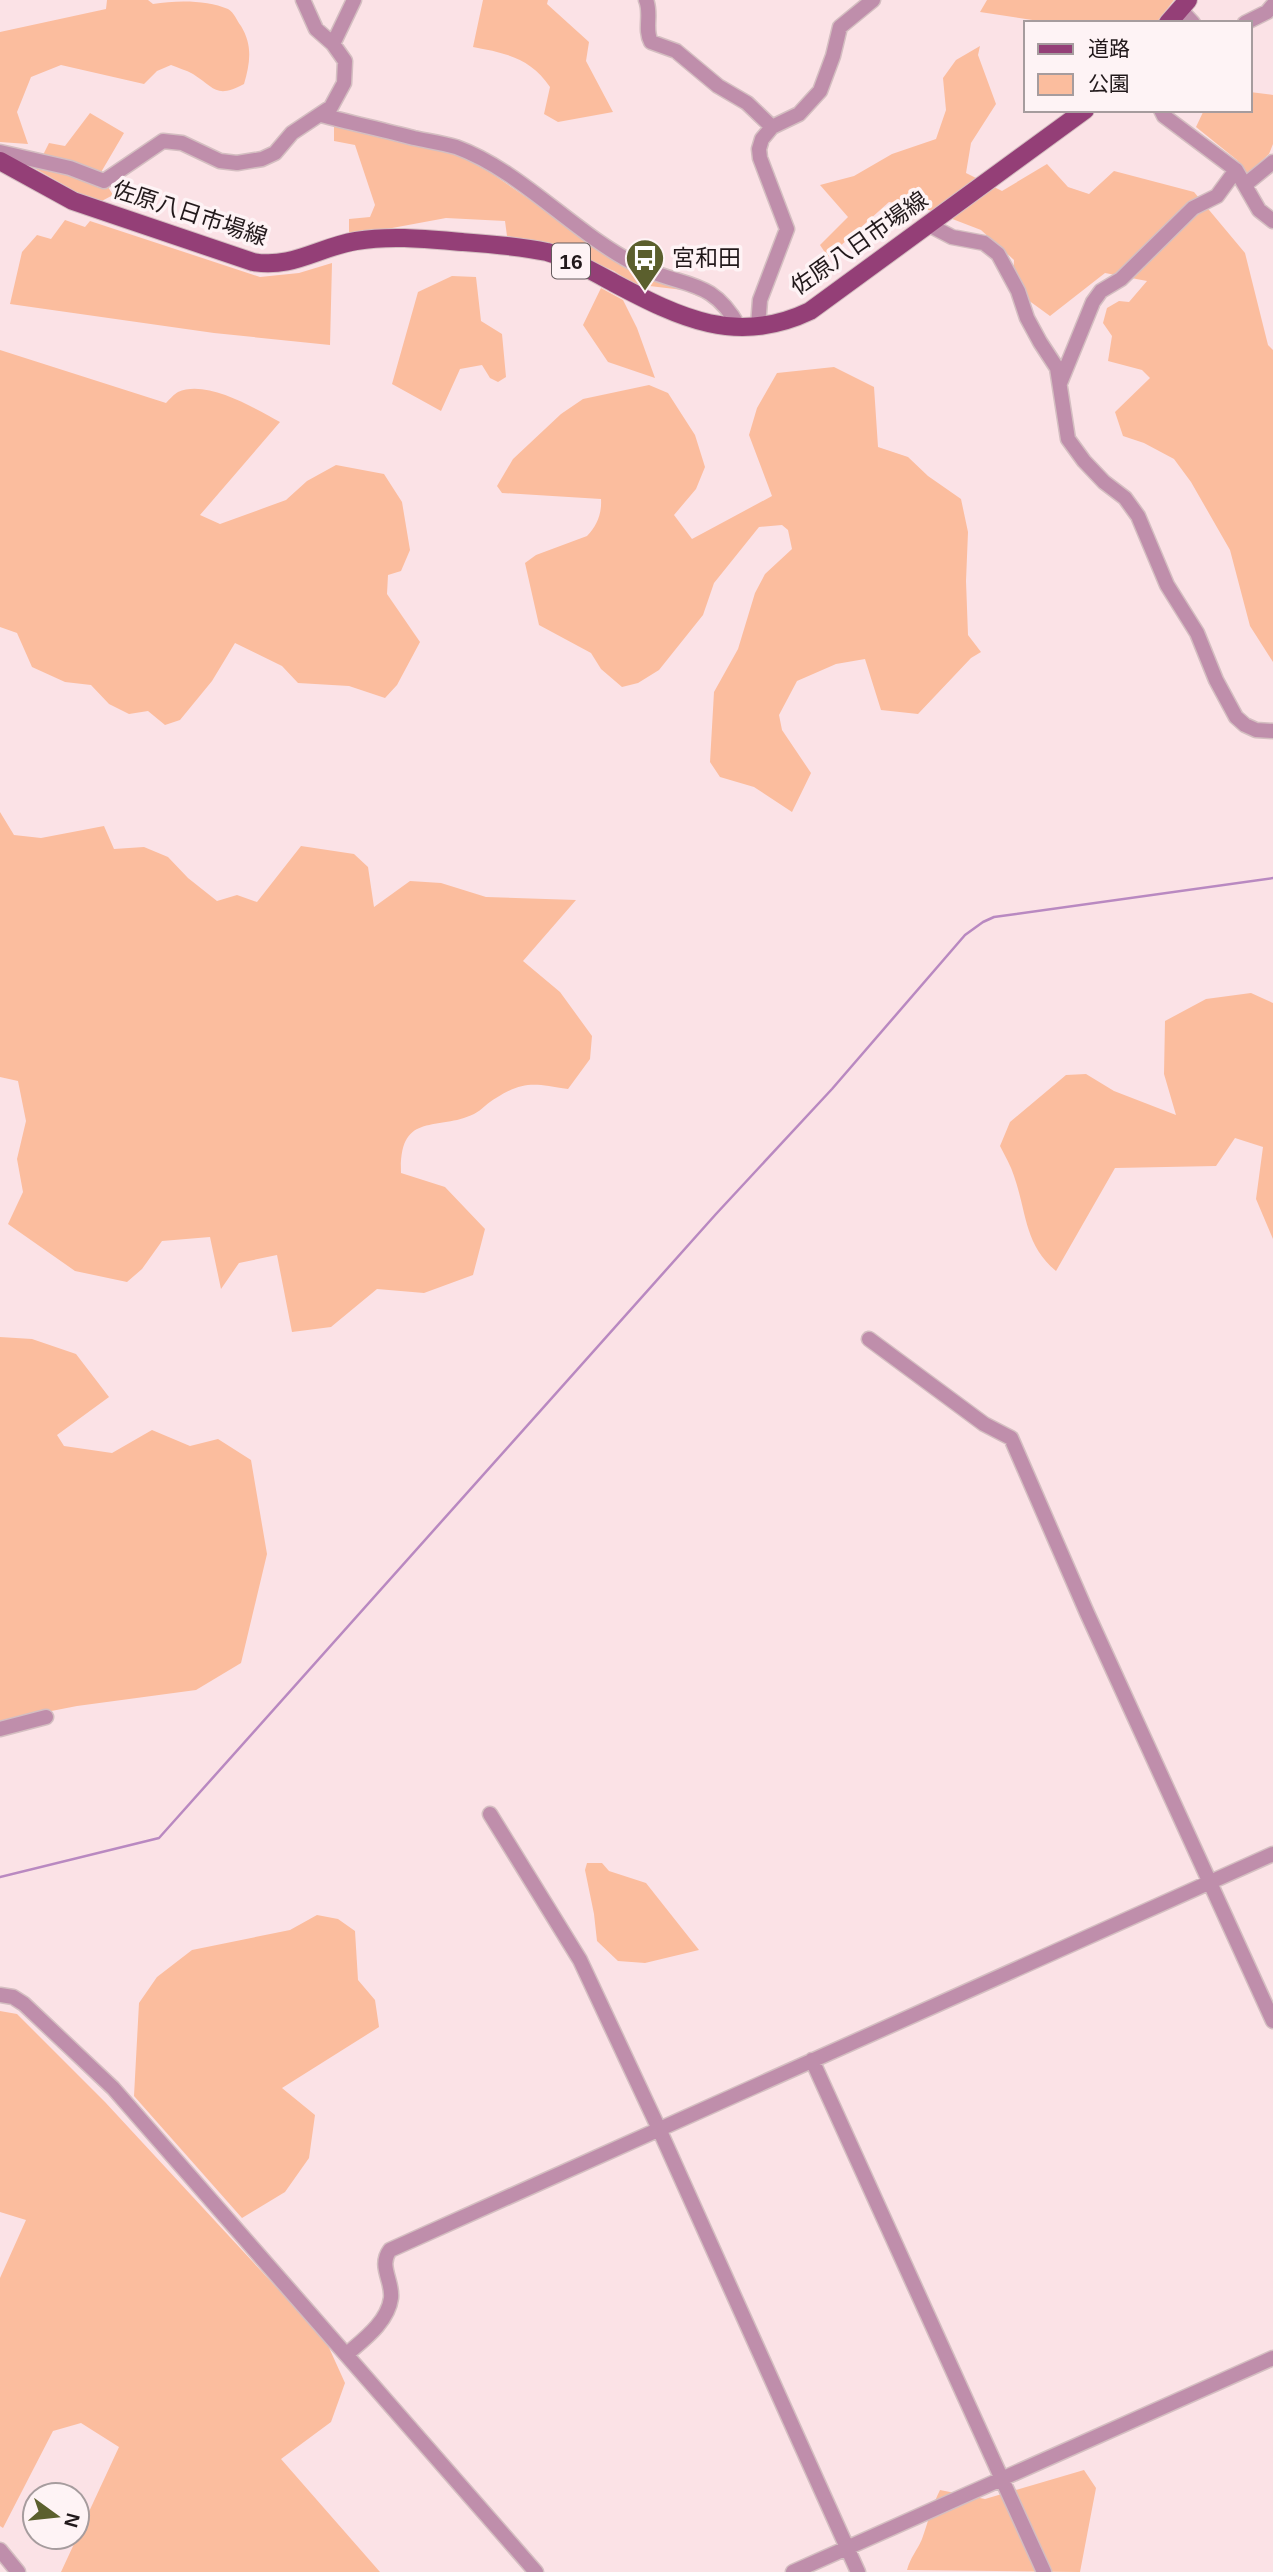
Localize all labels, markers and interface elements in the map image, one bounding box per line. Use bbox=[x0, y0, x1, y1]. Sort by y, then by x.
legend bbox=[1024, 21, 1252, 112]
text: 道路 bbox=[1088, 37, 1130, 60]
text: 公園 bbox=[1088, 72, 1130, 95]
street label: 佐原八日市場線 bbox=[109, 176, 271, 250]
street label: 佐原八日市場線 bbox=[786, 186, 932, 300]
bus stop icon: 宮和田 bbox=[624, 237, 666, 292]
road number: 16 bbox=[552, 244, 590, 278]
place label: 宮和田 bbox=[672, 245, 741, 271]
north arrow bbox=[21, 2481, 91, 2551]
text: N bbox=[60, 2511, 84, 2530]

